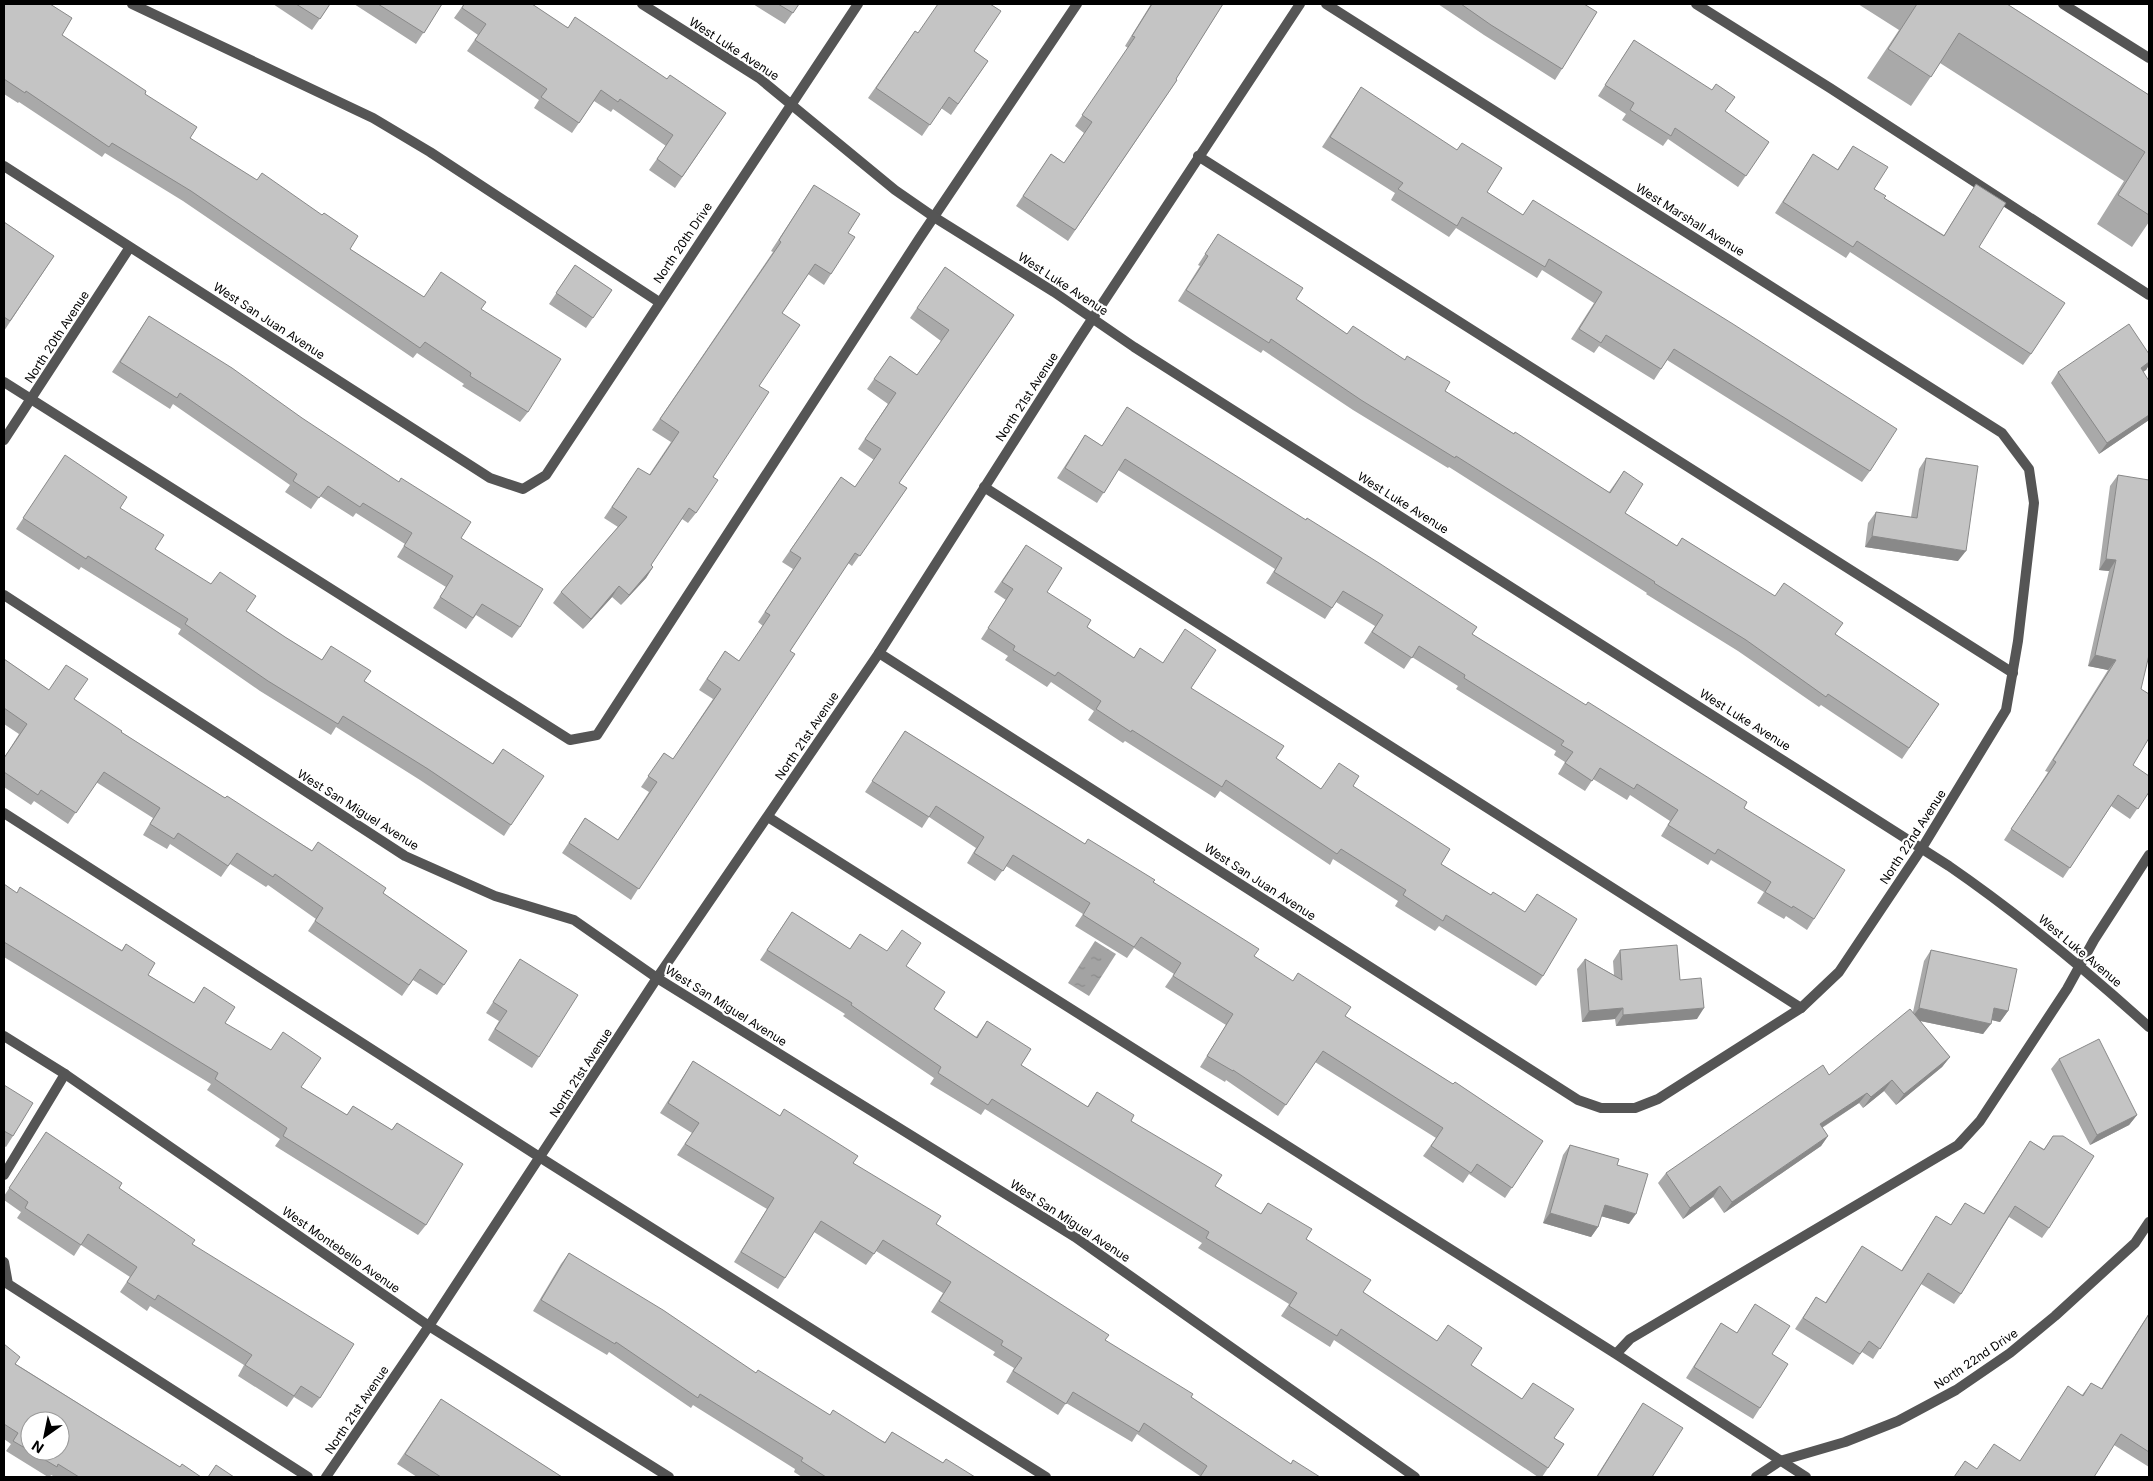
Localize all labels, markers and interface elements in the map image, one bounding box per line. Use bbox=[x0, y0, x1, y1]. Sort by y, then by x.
street label: West Luke Avenue bbox=[686, 14, 782, 83]
street label: West Marshall Avenue bbox=[1633, 180, 1747, 259]
street label: North 20th Drive bbox=[650, 199, 715, 286]
street label: West Luke Avenue bbox=[1015, 249, 1111, 318]
street label: West San Juan Avenue bbox=[211, 279, 328, 362]
street label: North 20th Avenue bbox=[21, 288, 92, 386]
street label: North 21st Avenue bbox=[992, 349, 1061, 444]
street label: West Luke Avenue bbox=[1355, 469, 1452, 537]
street label: West Luke Avenue bbox=[1697, 686, 1794, 754]
street label: North 21st Avenue bbox=[771, 689, 842, 783]
street label: West San Miguel Avenue bbox=[295, 766, 422, 853]
street label: North 22nd Avenue bbox=[1876, 787, 1949, 887]
street label: West San Juan Avenue bbox=[1202, 840, 1319, 923]
street label: West Luke Avenue bbox=[2035, 911, 2125, 990]
street label: West San Miguel Avenue bbox=[663, 962, 790, 1049]
street label: North 21st Avenue bbox=[546, 1025, 615, 1120]
street label: West San Miguel Avenue bbox=[1007, 1176, 1133, 1265]
street label: West Montebello Avenue bbox=[279, 1203, 403, 1296]
street label: North 22nd Drive bbox=[1931, 1325, 2020, 1392]
street label: North 21st Avenue bbox=[321, 1363, 392, 1457]
north arrow bbox=[20, 1411, 70, 1461]
text: N bbox=[29, 1437, 47, 1457]

